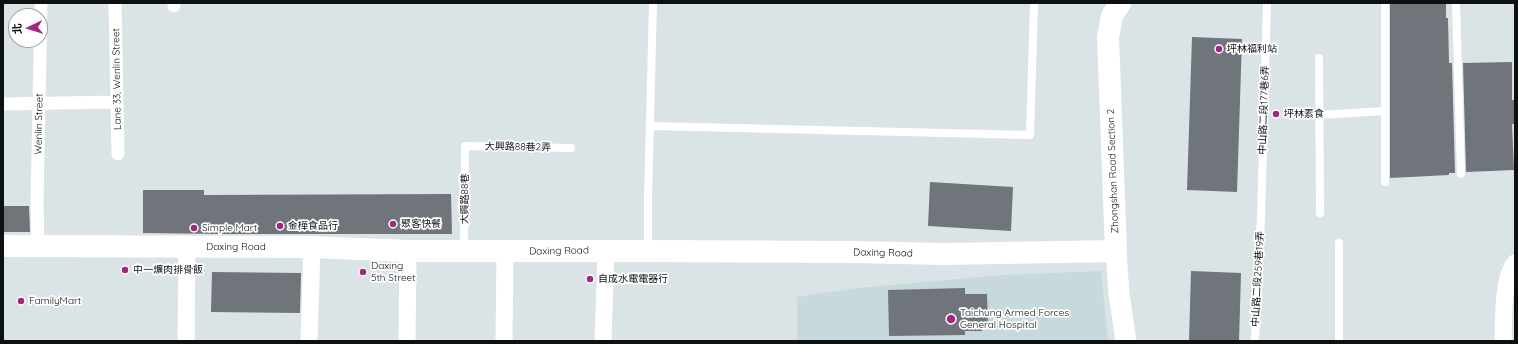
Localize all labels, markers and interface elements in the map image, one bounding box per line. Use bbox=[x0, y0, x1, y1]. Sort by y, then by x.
north arrow bbox=[8, 8, 48, 48]
text: 北 bbox=[10, 23, 24, 35]
street label: Lane 33, Wenlin Street bbox=[110, 28, 124, 130]
place label: 坪林福利站 bbox=[1227, 43, 1277, 55]
marker: 坪林福利站 bbox=[1214, 44, 1224, 54]
street label: 中山路二段177巷6弄 bbox=[1256, 65, 1272, 155]
street label: Wenlin Street bbox=[32, 93, 46, 155]
place label: 坪林素食 bbox=[1284, 108, 1324, 120]
street label: Zhongshan Road Section 2 bbox=[1105, 109, 1121, 233]
marker: 坪林素食 bbox=[1271, 109, 1281, 119]
street label: 大興路88巷2弄 bbox=[485, 140, 551, 154]
street label: 大興路88巷 bbox=[459, 174, 471, 224]
place label: 聚客快餐 bbox=[401, 218, 441, 230]
marker: 聚客快餐 bbox=[388, 219, 398, 229]
place label: 金樺食品行 bbox=[288, 220, 338, 232]
marker: 金樺食品行 bbox=[275, 221, 285, 231]
place label: Simple Mart bbox=[202, 222, 257, 234]
marker: Simple Mart bbox=[189, 223, 199, 233]
street label: 中山路二段259巷19弄 bbox=[1250, 231, 1266, 327]
street label: Daxing Road bbox=[206, 241, 266, 253]
street label: Daxing Road bbox=[529, 244, 589, 258]
street label: Daxing Road bbox=[853, 246, 913, 260]
place label: Daxing 5th Street bbox=[371, 260, 416, 284]
place label: 中一爌肉排骨飯 bbox=[133, 264, 203, 276]
marker: 中一爌肉排骨飯 bbox=[120, 265, 130, 275]
marker: Daxing 5th Street bbox=[358, 267, 368, 277]
place label: 自成水電電器行 bbox=[598, 273, 668, 285]
marker: 自成水電電器行 bbox=[585, 274, 595, 284]
place label: FamilyMart bbox=[29, 295, 81, 307]
marker: FamilyMart bbox=[16, 296, 26, 306]
place label: Taichung Armed Forces General Hospital bbox=[960, 307, 1069, 330]
marker: Taichung Armed Forces General Hospital bbox=[945, 313, 957, 325]

